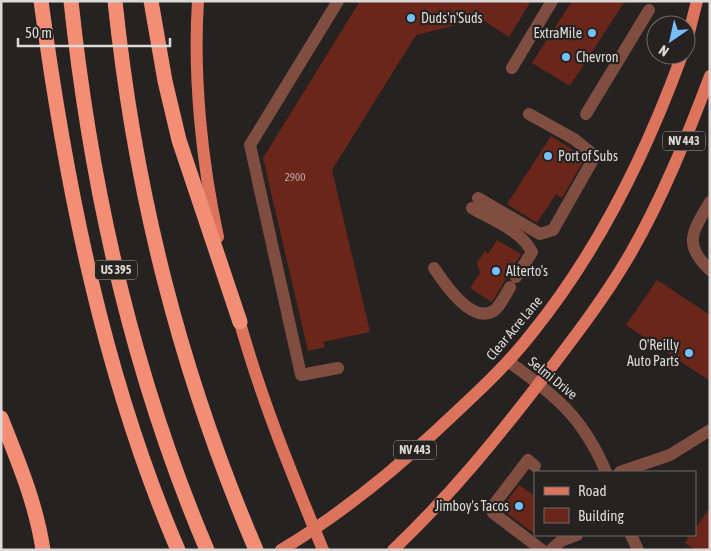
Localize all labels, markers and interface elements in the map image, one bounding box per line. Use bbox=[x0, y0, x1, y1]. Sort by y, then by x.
place label: Duds'n'Suds bbox=[421, 10, 483, 26]
marker: Duds'n'Suds bbox=[405, 12, 417, 24]
scale bar bbox=[18, 15, 170, 47]
north arrow bbox=[646, 15, 696, 65]
text: 50 m bbox=[25, 24, 52, 41]
place label: ExtraMile bbox=[533, 25, 582, 41]
marker: ExtraMile bbox=[586, 27, 598, 39]
text: N bbox=[656, 42, 672, 60]
place label: Chevron bbox=[576, 49, 619, 65]
marker: Chevron bbox=[560, 51, 572, 63]
road number: NV 443 bbox=[663, 132, 705, 150]
place label: Port of Subs bbox=[558, 148, 618, 164]
marker: Port of Subs bbox=[542, 150, 554, 162]
house number: 2900 bbox=[285, 171, 305, 183]
road number: US 395 bbox=[95, 260, 137, 280]
place label: Alterto's bbox=[506, 263, 548, 279]
marker: Alterto's bbox=[490, 265, 502, 277]
street label: Clear Acre Lane bbox=[483, 293, 545, 363]
place label: O'Reilly Auto Parts bbox=[627, 337, 679, 369]
marker: O'Reilly Auto Parts bbox=[683, 347, 695, 359]
street label: Selmi Drive bbox=[525, 353, 581, 403]
road number: NV 443 bbox=[394, 440, 436, 460]
legend bbox=[534, 471, 696, 536]
text: Road bbox=[578, 482, 607, 499]
place label: Jimboy's Tacos bbox=[435, 498, 509, 514]
marker: Jimboy's Tacos bbox=[513, 500, 525, 512]
text: Building bbox=[578, 507, 624, 524]

